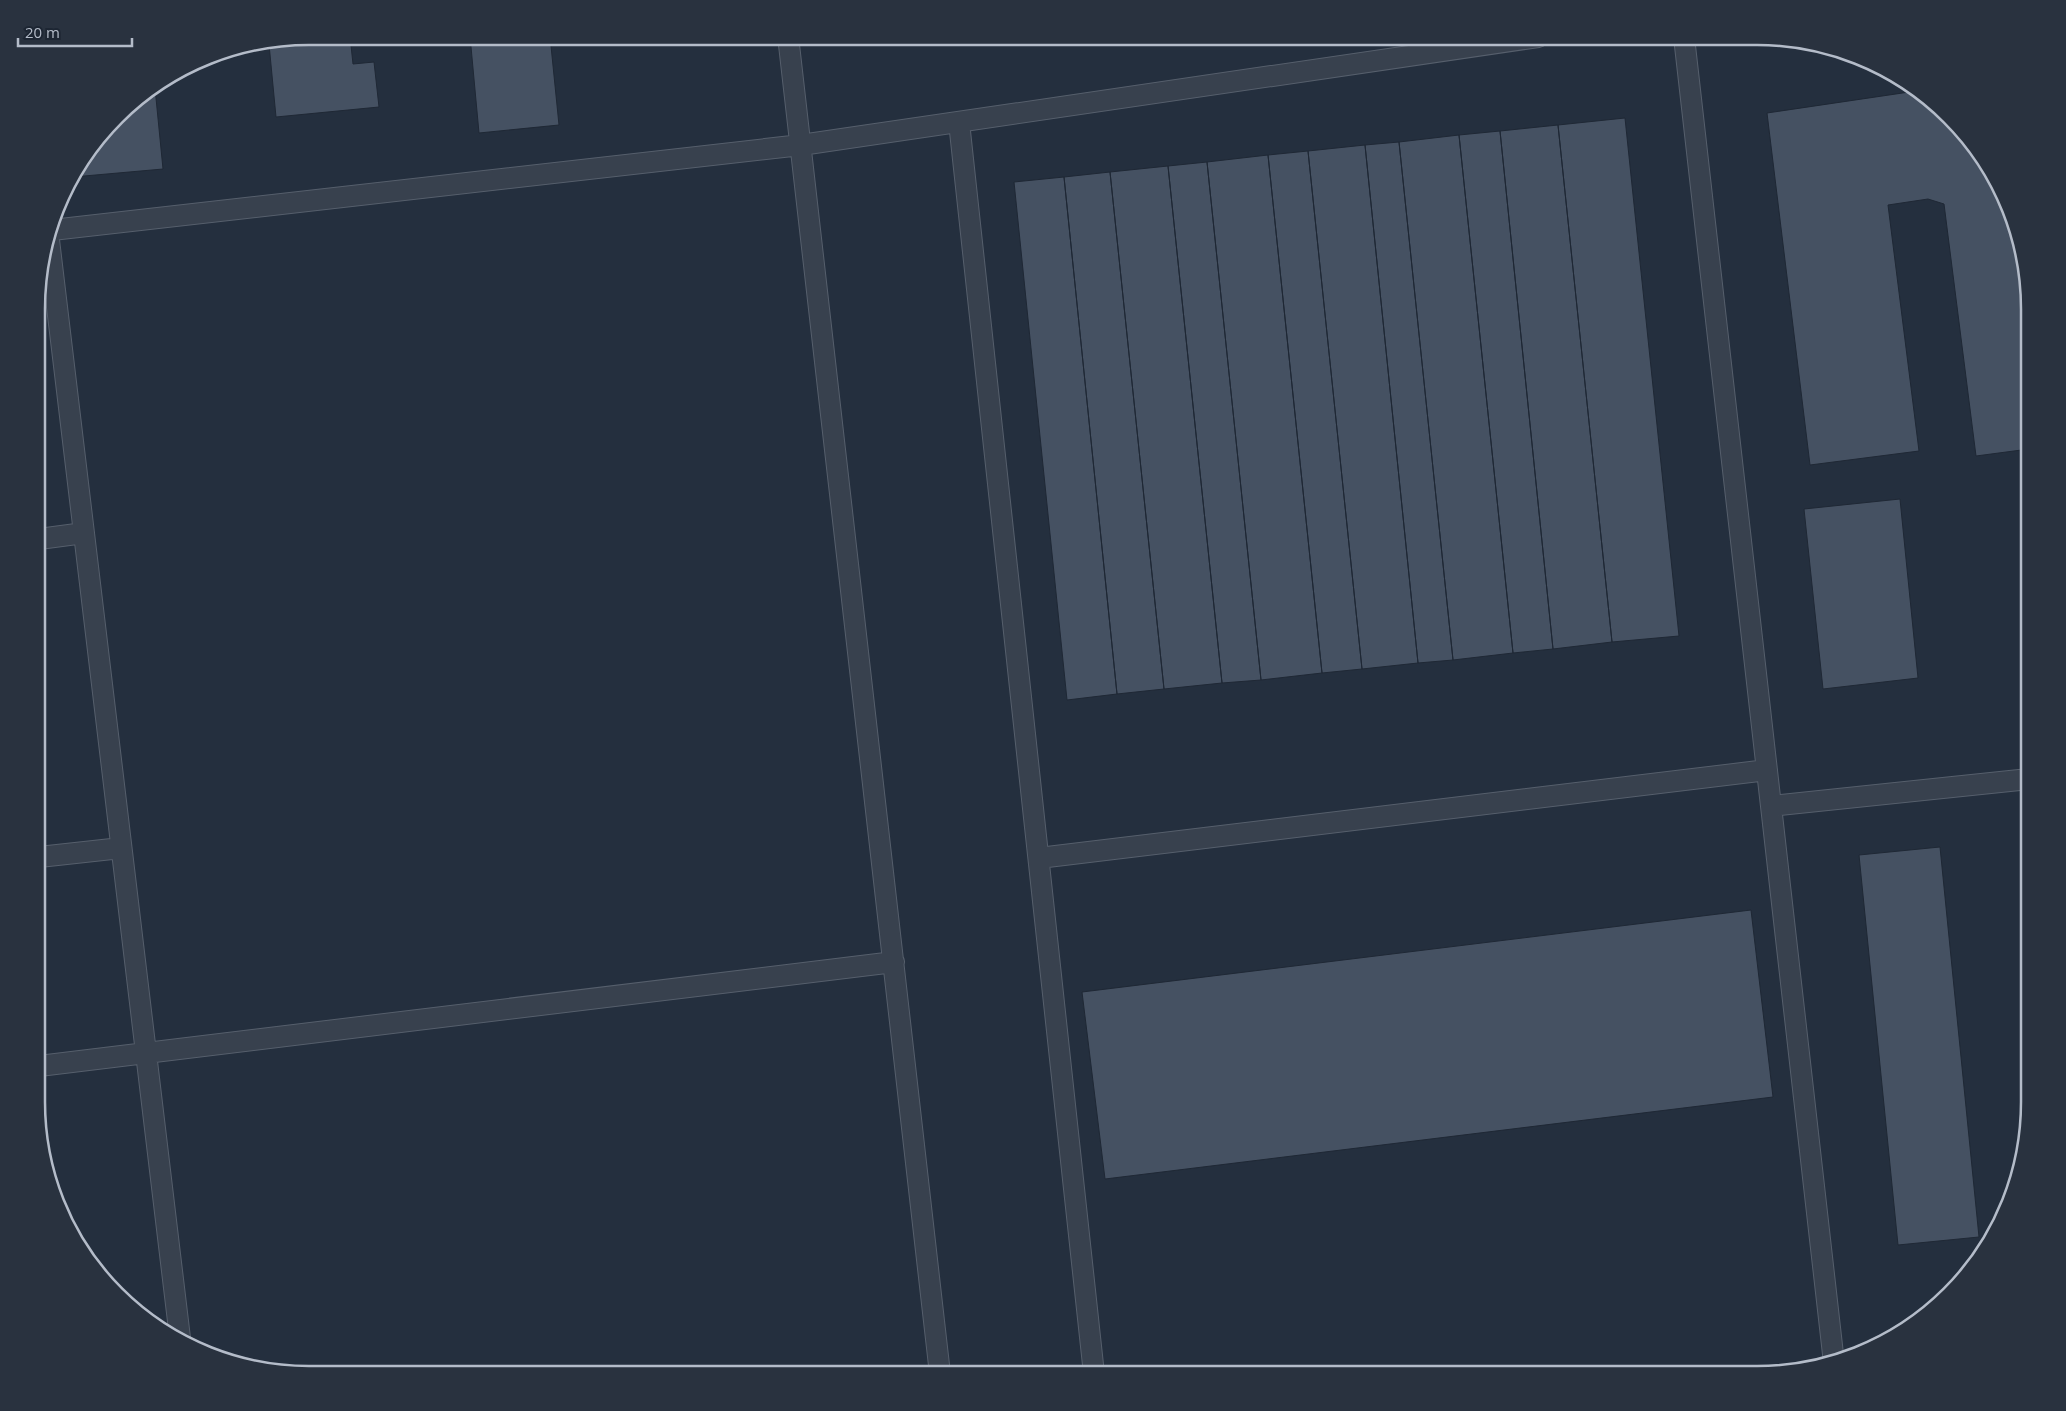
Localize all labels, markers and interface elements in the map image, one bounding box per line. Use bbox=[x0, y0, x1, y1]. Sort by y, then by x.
scale bar bbox=[18, 15, 131, 47]
text: 20 m bbox=[25, 22, 60, 42]

